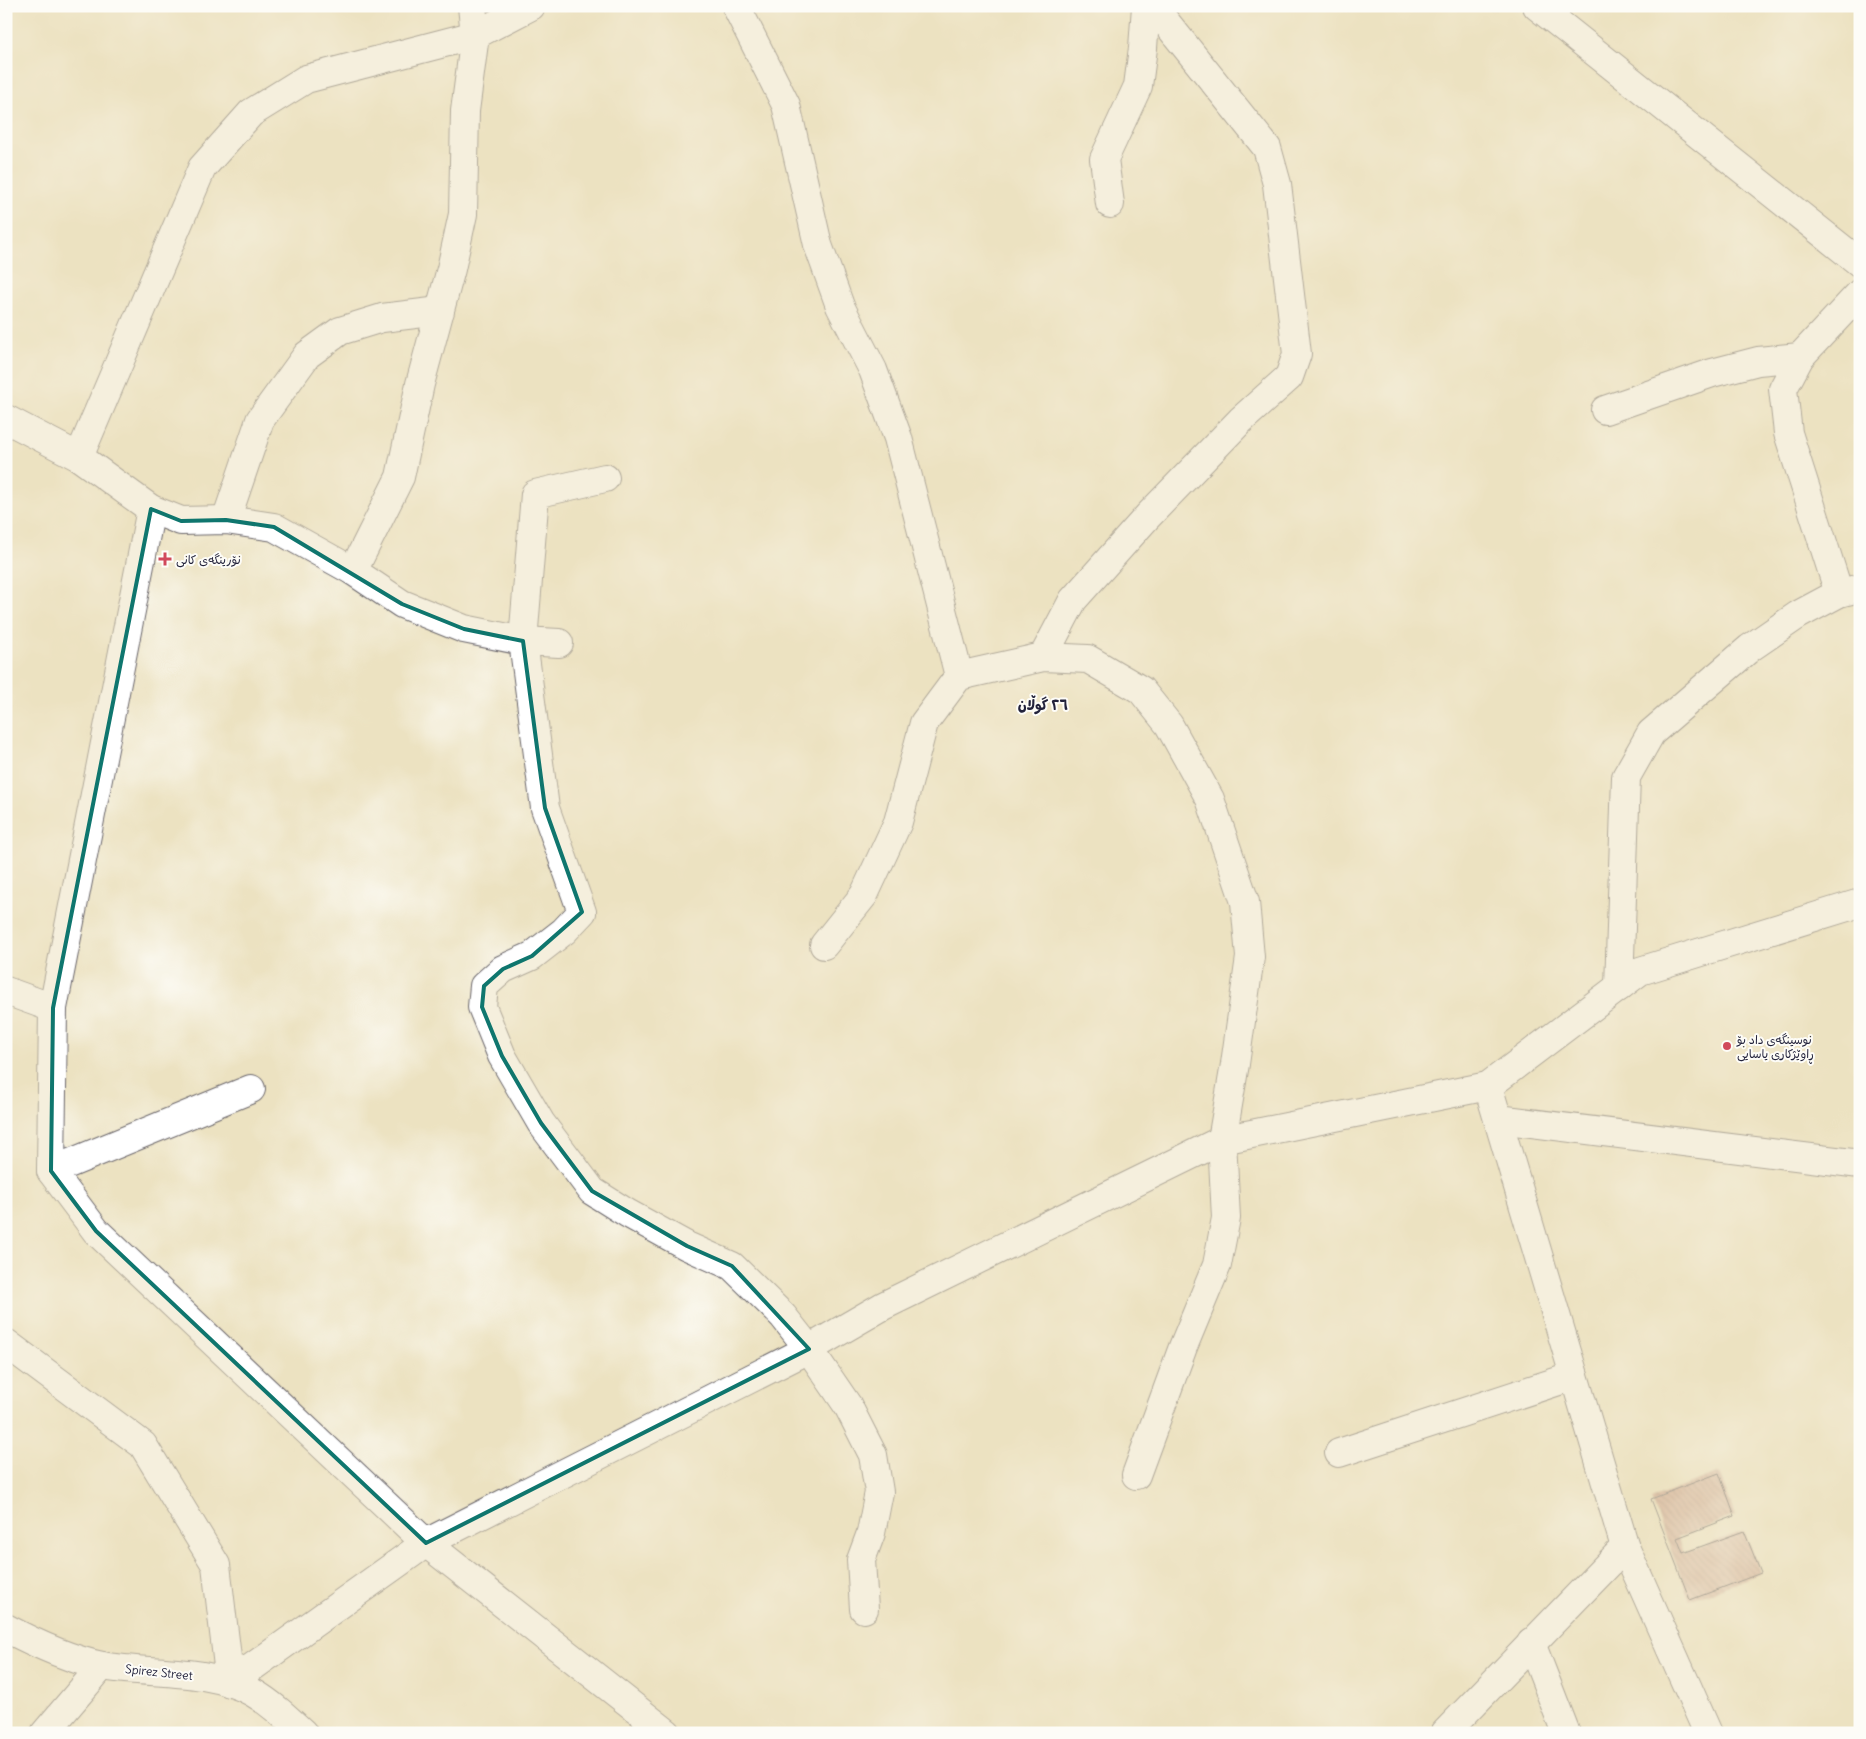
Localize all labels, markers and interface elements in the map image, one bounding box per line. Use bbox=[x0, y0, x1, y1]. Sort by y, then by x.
marker: نۆرینگەی کانی bbox=[158, 552, 172, 566]
place label: نۆرینگەی کانی bbox=[176, 552, 241, 568]
district label: ٢٦ گوڵان bbox=[1018, 695, 1068, 715]
place label: نوسینگەی داد بۆ ڕاوێژكاری یاسایی bbox=[1736, 1032, 1814, 1064]
marker: نوسینگەی داد بۆ ڕاوێژكاری یاسایی bbox=[1721, 1040, 1733, 1052]
street label: Spirez Street bbox=[124, 1661, 194, 1683]

